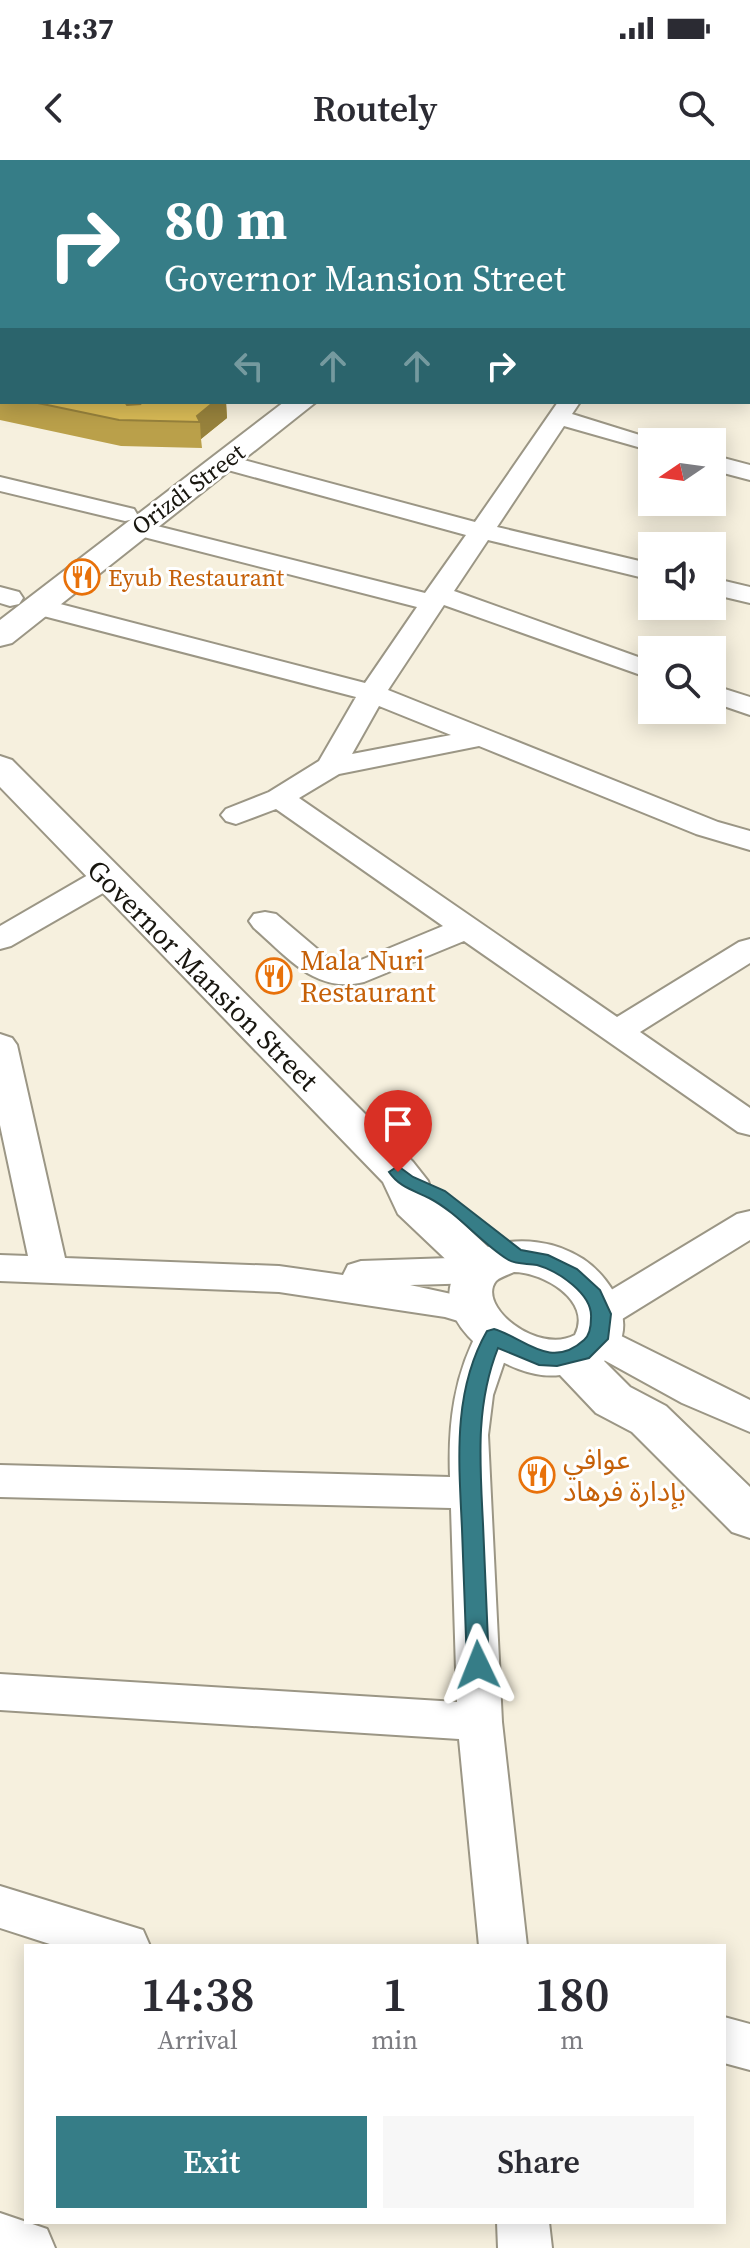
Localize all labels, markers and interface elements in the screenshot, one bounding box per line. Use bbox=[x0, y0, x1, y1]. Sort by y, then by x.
text: 14:37 bbox=[40, 8, 114, 49]
text: Routely bbox=[313, 84, 437, 133]
icon: back bbox=[32, 86, 76, 130]
icon: search bbox=[674, 86, 718, 130]
text: 80 m bbox=[164, 181, 287, 258]
icon: right bbox=[32, 192, 136, 296]
text: Governor Mansion Street bbox=[164, 254, 566, 303]
icon: left bbox=[227, 344, 271, 388]
icon: ahead bbox=[311, 344, 355, 388]
icon: ahead bbox=[395, 344, 439, 388]
icon: right bbox=[479, 344, 523, 388]
north arrow bbox=[638, 428, 726, 516]
map controls bbox=[638, 428, 726, 724]
street label: Orizdi Street bbox=[125, 435, 251, 542]
button: sound bbox=[638, 532, 726, 620]
restaurant icon: Eyub Restaurant bbox=[63, 558, 101, 596]
place label: Eyub Restaurant bbox=[108, 561, 284, 594]
button: search bbox=[638, 636, 726, 724]
street label: Governor Mansion Street bbox=[79, 851, 328, 1100]
place label: Mala Nuri Restaurant bbox=[300, 941, 437, 1011]
restaurant icon: Mala Nuri Restaurant bbox=[255, 957, 293, 995]
pin bbox=[364, 1090, 432, 1172]
icon: arrive bbox=[376, 1102, 420, 1146]
place label: عوافي بإدارة فرهاد bbox=[563, 1440, 686, 1510]
restaurant icon: عوافي بإدارة فرهاد bbox=[518, 1456, 556, 1494]
position arrow bbox=[436, 1623, 520, 1707]
text: 14:38 bbox=[140, 1961, 255, 2027]
text: 1 bbox=[382, 1961, 407, 2027]
text: 180 bbox=[535, 1961, 609, 2027]
text: Arrival bbox=[157, 2022, 238, 2058]
text: min bbox=[371, 2022, 418, 2058]
text: m bbox=[560, 2022, 584, 2058]
button: Exit bbox=[56, 2116, 367, 2208]
button: Share bbox=[383, 2116, 694, 2208]

